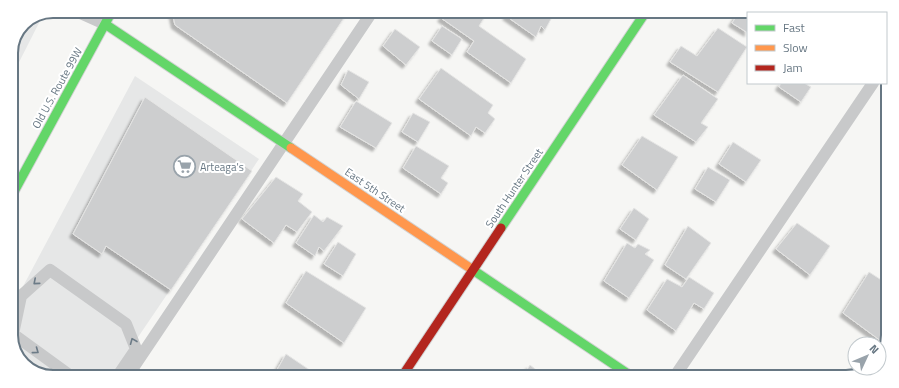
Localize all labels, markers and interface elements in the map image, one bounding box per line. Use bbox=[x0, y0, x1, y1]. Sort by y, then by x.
legend bbox=[747, 12, 887, 84]
text: Fast bbox=[783, 18, 806, 37]
text: Slow bbox=[783, 38, 808, 57]
street label: Old U.S. Route 99W bbox=[28, 44, 86, 131]
text: Jam bbox=[783, 58, 803, 77]
street label: South Hunter Street bbox=[481, 145, 547, 231]
supermarket icon: Arteaga's bbox=[171, 154, 197, 180]
place label: Arteaga's bbox=[200, 159, 244, 175]
street label: East 5th Street bbox=[342, 164, 408, 216]
one-way arrow bbox=[33, 278, 41, 285]
north arrow bbox=[847, 336, 887, 376]
one-way arrow bbox=[130, 337, 138, 345]
text: N bbox=[866, 341, 883, 357]
one-way arrow bbox=[31, 346, 38, 353]

